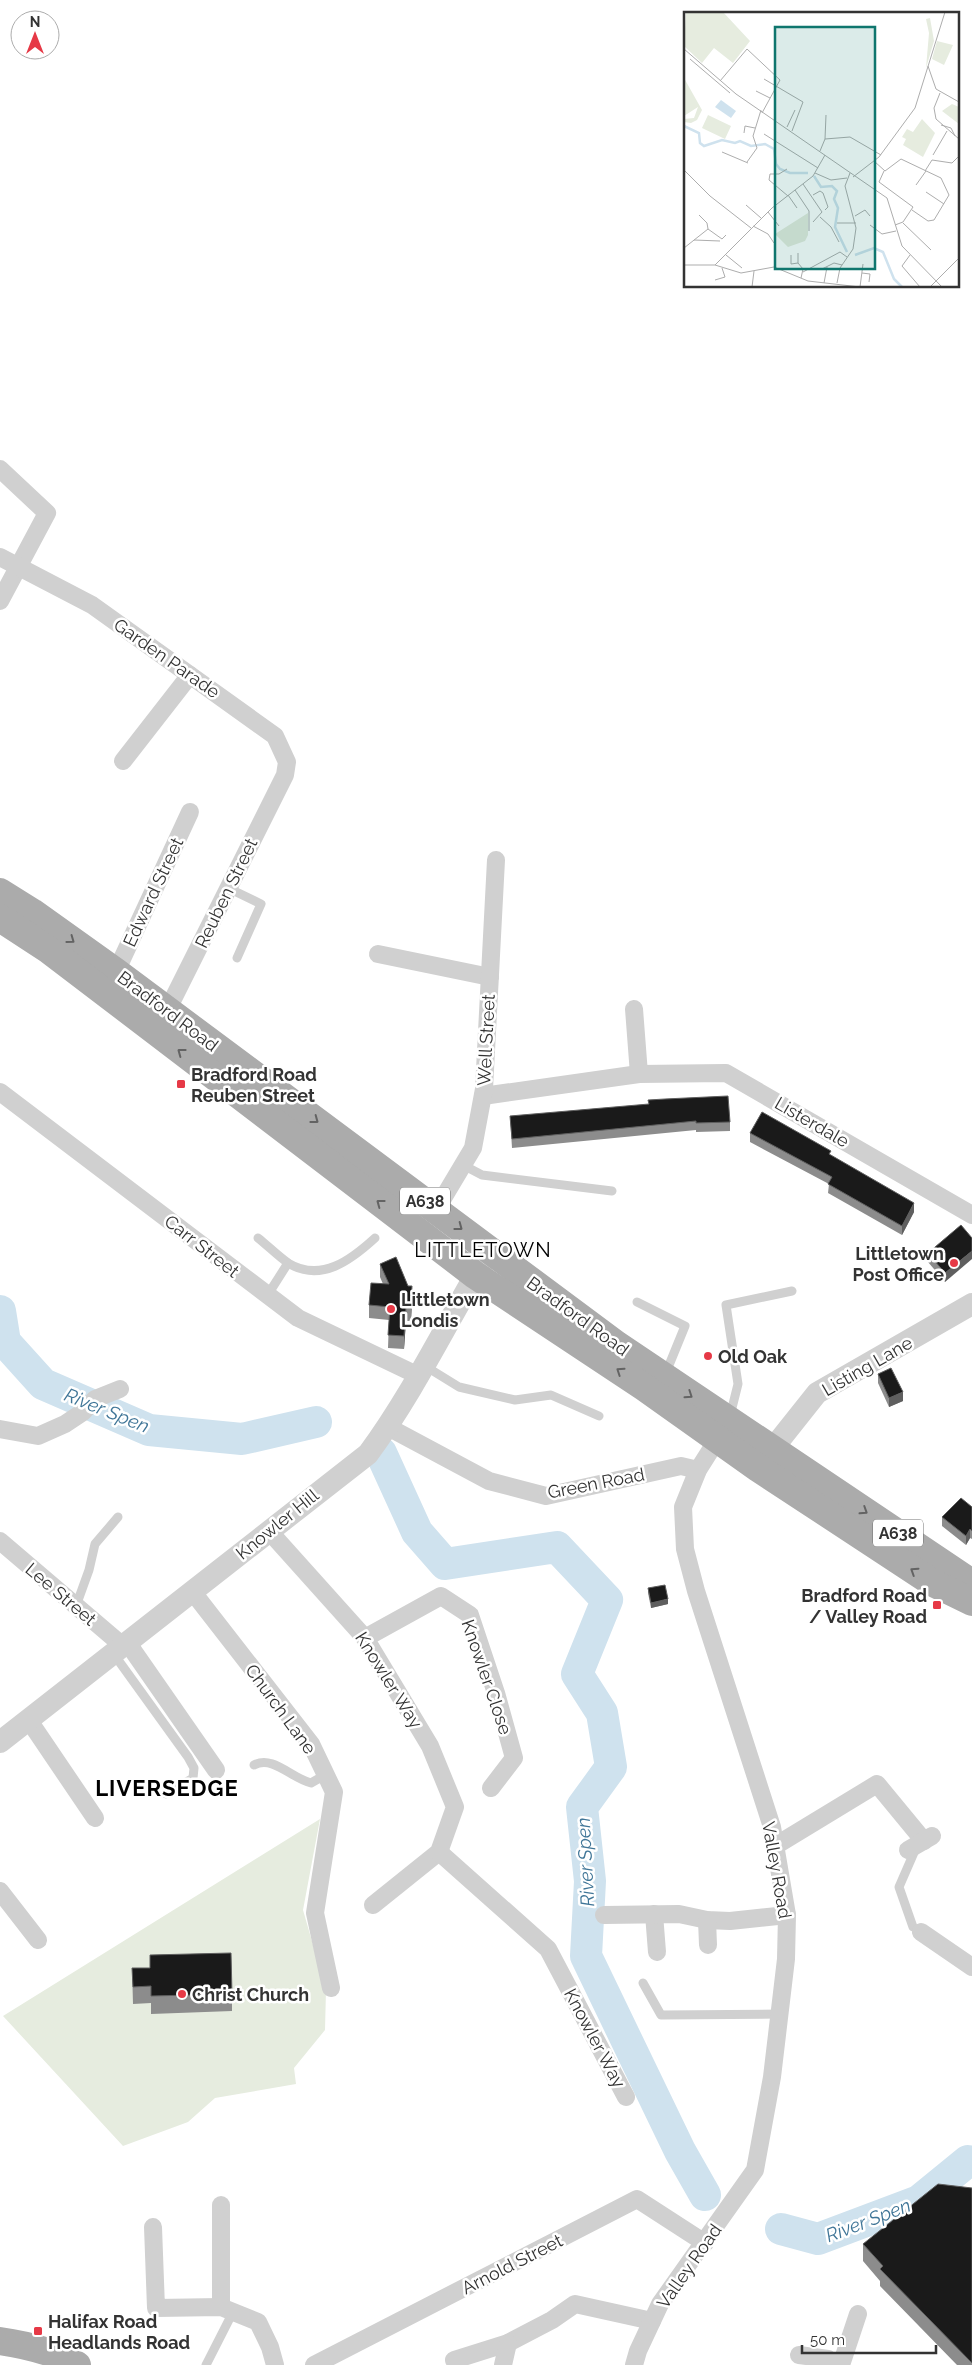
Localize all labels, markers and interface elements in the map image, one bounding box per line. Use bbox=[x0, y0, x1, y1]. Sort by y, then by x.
north arrow bbox=[10, 10, 60, 60]
inset map bbox=[684, 12, 960, 288]
text: N bbox=[30, 14, 40, 30]
street label: Garden Parade bbox=[110, 614, 224, 703]
street label: Edward Street bbox=[119, 834, 187, 950]
street label: Reuben Street bbox=[190, 835, 262, 951]
one-way arrow bbox=[65, 934, 75, 943]
street label: Bradford Road bbox=[113, 966, 223, 1056]
street label: Well Street bbox=[473, 994, 499, 1086]
one-way arrow bbox=[178, 1050, 187, 1058]
place label: Bradford Road Reuben Street bbox=[191, 1064, 317, 1106]
marker: Bradford Road Reuben Street bbox=[175, 1078, 187, 1090]
street label: Listerdale bbox=[771, 1092, 853, 1152]
one-way arrow bbox=[309, 1114, 318, 1122]
road number: A638 bbox=[400, 1188, 450, 1214]
one-way arrow bbox=[376, 1200, 386, 1209]
street label: Carr Street bbox=[161, 1210, 243, 1282]
one-way arrow bbox=[453, 1221, 463, 1230]
district label: LITTLETOWN bbox=[414, 1238, 552, 1262]
place label: Littletown Post Office bbox=[853, 1243, 944, 1285]
marker: Littletown Post Office bbox=[948, 1257, 960, 1269]
street label: Bradford Road bbox=[523, 1272, 633, 1360]
place label: Littletown Londis bbox=[401, 1289, 490, 1331]
marker: Littletown Londis bbox=[385, 1303, 397, 1315]
street label: Listing Lane bbox=[818, 1332, 916, 1400]
place label: Old Oak bbox=[718, 1346, 788, 1367]
marker: Old Oak bbox=[702, 1350, 714, 1362]
one-way arrow bbox=[616, 1368, 626, 1377]
water label: River Spen bbox=[61, 1383, 153, 1437]
one-way arrow bbox=[684, 1388, 693, 1398]
street label: Green Road bbox=[546, 1463, 646, 1503]
street label: Knowler Hill bbox=[232, 1484, 323, 1564]
one-way arrow bbox=[858, 1504, 867, 1514]
road number: A638 bbox=[873, 1520, 923, 1546]
street label: Lee Street bbox=[21, 1558, 101, 1630]
one-way arrow bbox=[910, 1567, 919, 1577]
place label: Bradford Road / Valley Road bbox=[801, 1585, 927, 1627]
marker: Bradford Road / Valley Road bbox=[931, 1599, 943, 1611]
street label: Knowler Close bbox=[457, 1617, 517, 1738]
street label: Knowler Way bbox=[351, 1628, 427, 1732]
street label: Church Lane bbox=[241, 1660, 321, 1758]
district label: LIVERSEDGE bbox=[95, 1775, 239, 1801]
water label: River Spen bbox=[572, 1817, 598, 1907]
street label: Valley Road bbox=[758, 1820, 796, 1920]
place label: Christ Church bbox=[192, 1984, 309, 2005]
street label: Knowler Way bbox=[560, 1985, 630, 2092]
marker: Christ Church bbox=[176, 1988, 188, 2000]
water label: River Spen bbox=[822, 2194, 914, 2246]
street label: Valley Road bbox=[652, 2220, 726, 2312]
street label: Arnold Street bbox=[458, 2230, 566, 2298]
place label: Halifax Road Headlands Road bbox=[48, 2311, 190, 2353]
scale bar bbox=[802, 2322, 936, 2354]
marker: Halifax Road Headlands Road bbox=[32, 2325, 44, 2337]
text: 50 m bbox=[810, 2331, 845, 2349]

